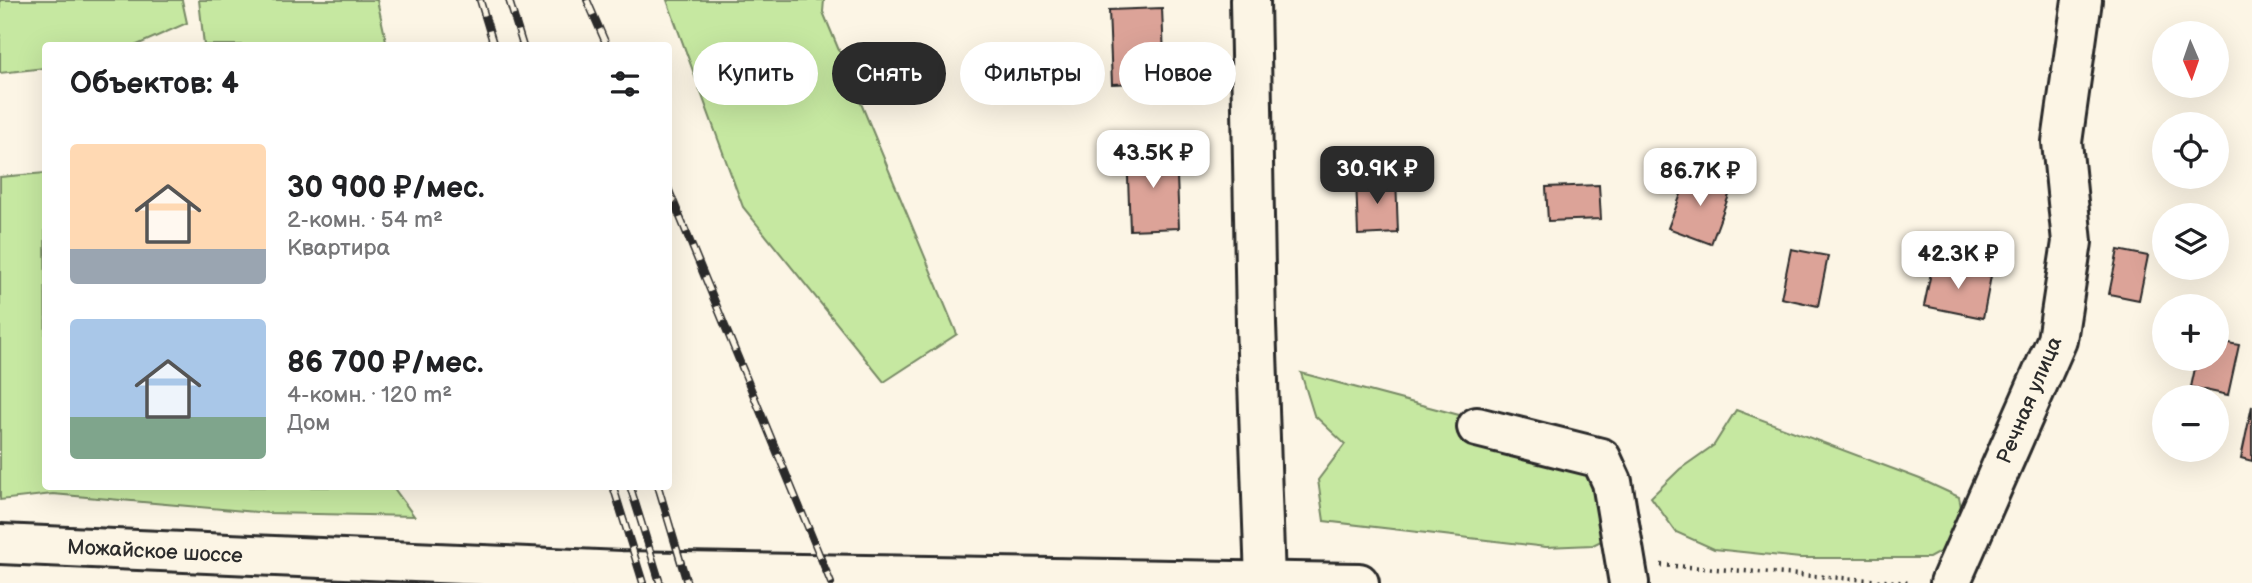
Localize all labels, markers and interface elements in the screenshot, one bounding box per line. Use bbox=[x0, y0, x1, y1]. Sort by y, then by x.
north arrow bbox=[2152, 21, 2230, 98]
map controls bbox=[2152, 21, 2229, 462]
chip: Купить bbox=[693, 42, 818, 105]
chip: Снять bbox=[832, 42, 946, 105]
chip: Фильтры bbox=[960, 42, 1105, 105]
chip: Новое bbox=[1119, 42, 1236, 105]
icon: filters bbox=[606, 65, 644, 103]
text: Объектов: 4 bbox=[70, 66, 239, 102]
button: locate bbox=[2152, 112, 2229, 189]
pin: 43.5K ₽ bbox=[1088, 130, 1218, 190]
text: 43.5K ₽ bbox=[1113, 139, 1193, 167]
pin: 30.9K ₽ bbox=[1312, 146, 1442, 206]
pin: 86.7K ₽ bbox=[1635, 148, 1765, 208]
text: 30.9K ₽ bbox=[1336, 155, 1418, 183]
text: 86.7K ₽ bbox=[1660, 157, 1740, 185]
text: 30 900 ₽/мес. bbox=[287, 170, 485, 206]
icon: home bbox=[126, 172, 210, 256]
button: layers bbox=[2152, 203, 2229, 280]
text: 2-комн. · 54 m² bbox=[287, 206, 443, 234]
pin: 42.3K ₽ bbox=[1893, 232, 2023, 291]
text: Квартира bbox=[287, 234, 390, 262]
text: 42.3K ₽ bbox=[1917, 240, 1999, 268]
button: + bbox=[2152, 294, 2229, 371]
street label: Речная улица bbox=[1991, 332, 2068, 467]
text: 86 700 ₽/мес. bbox=[287, 345, 484, 381]
icon: home bbox=[126, 347, 210, 431]
text: 4-комн. · 120 m² bbox=[287, 381, 452, 409]
button: − bbox=[2152, 385, 2229, 462]
text: Дом bbox=[287, 409, 330, 437]
street label: Можайское шоссе bbox=[67, 534, 244, 569]

